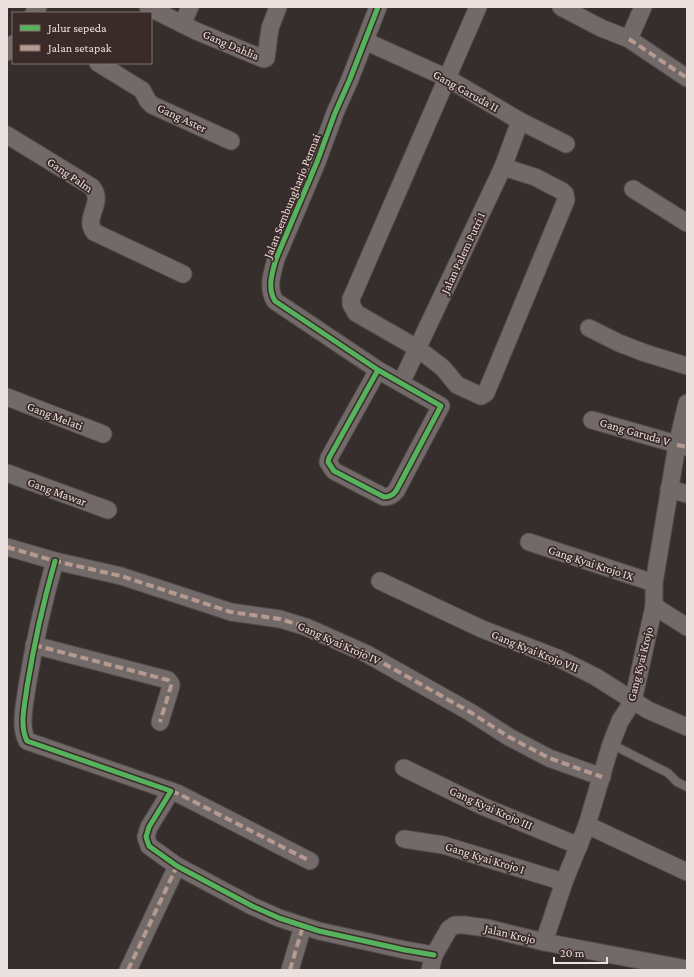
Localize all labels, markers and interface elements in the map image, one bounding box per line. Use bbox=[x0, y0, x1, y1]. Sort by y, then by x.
legend bbox=[12, 12, 152, 64]
text: Jalur sepeda bbox=[47, 21, 107, 35]
street label: Gang Dahlia bbox=[201, 27, 262, 63]
text: Jalan setapak bbox=[47, 41, 112, 55]
street label: Gang Garuda II bbox=[431, 67, 502, 115]
street label: Gang Aster bbox=[155, 101, 209, 136]
street label: Jalan Sembungharjo Permai bbox=[260, 132, 323, 261]
street label: Gang Palm bbox=[45, 155, 96, 195]
street label: Jalan Palem Putri 1 bbox=[438, 210, 488, 297]
street label: Gang Melati bbox=[25, 399, 85, 433]
street label: Gang Garuda V bbox=[598, 415, 672, 449]
street label: Gang Mawar bbox=[26, 475, 89, 509]
street label: Gang Kyai Krojo IX bbox=[547, 543, 636, 583]
street label: Gang Kyai Krojo IV bbox=[296, 619, 383, 668]
street label: Gang Kyai Krojo bbox=[624, 625, 656, 703]
street label: Gang Kyai Krojo VII bbox=[489, 627, 581, 675]
street label: Gang Kyai Krojo III bbox=[447, 783, 535, 833]
street label: Gang Kyai Krojo I bbox=[444, 839, 527, 877]
street label: Jalan Krojo bbox=[482, 921, 537, 947]
scale bar bbox=[554, 939, 607, 965]
text: 20 m bbox=[560, 946, 585, 960]

